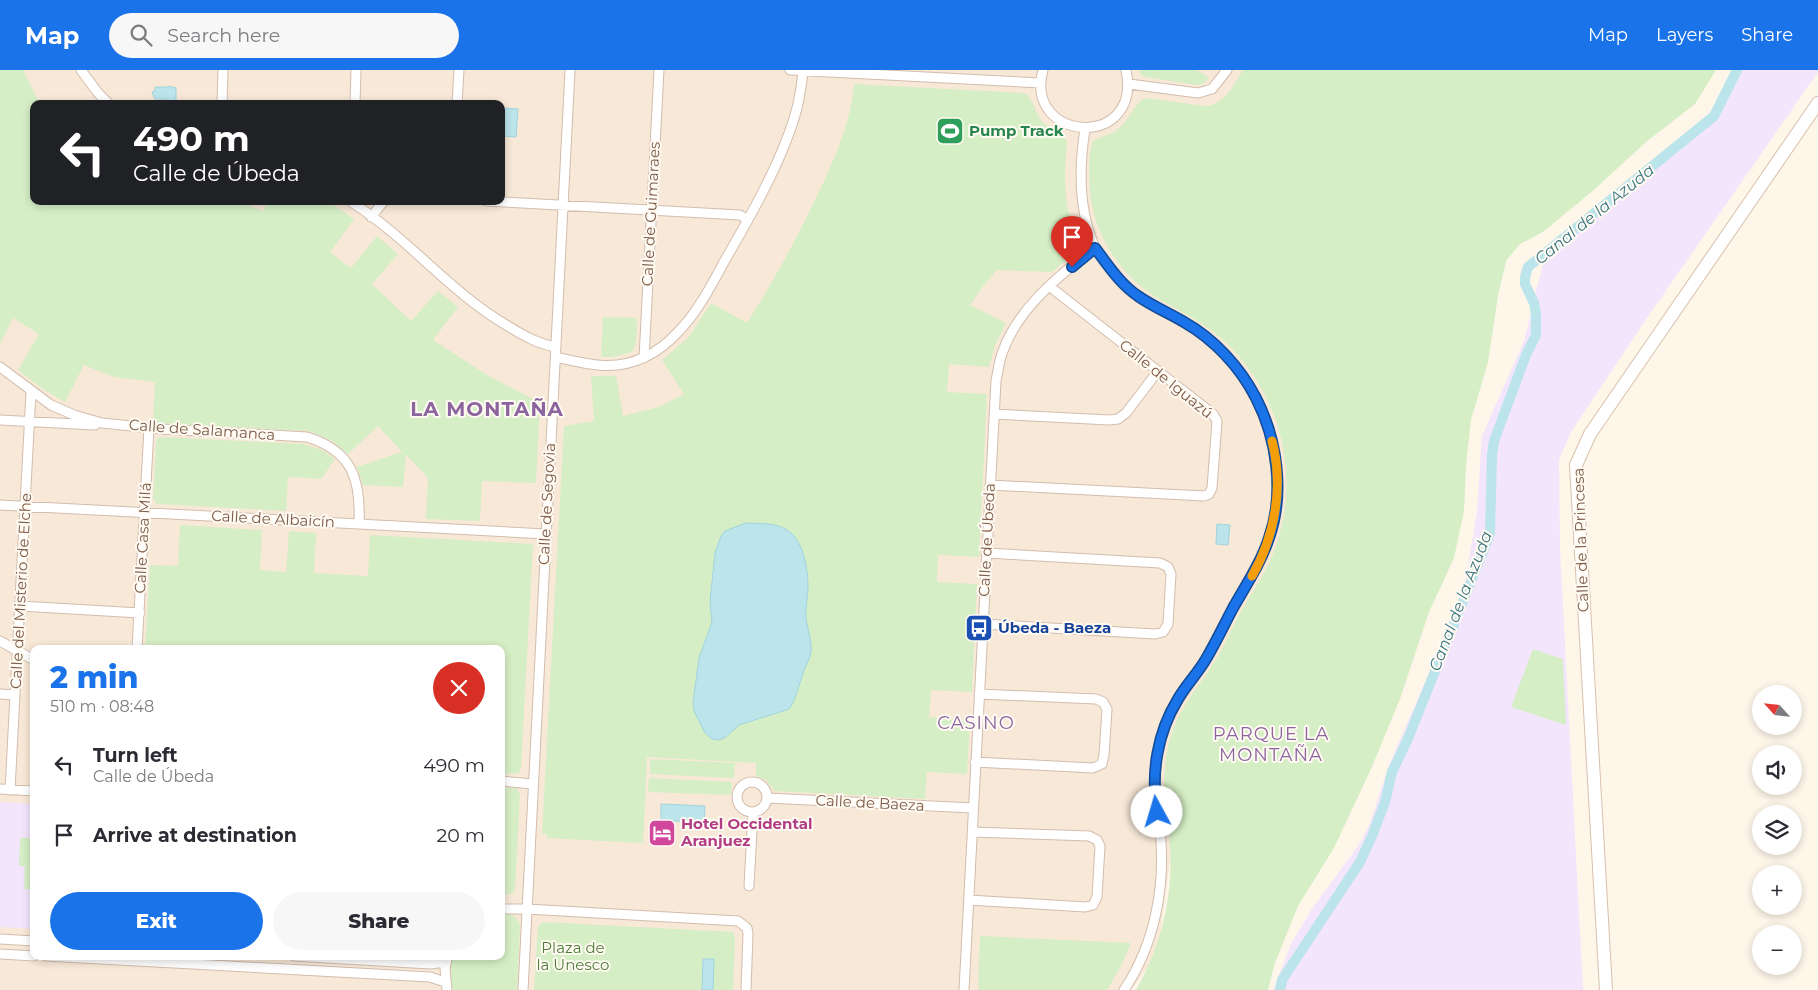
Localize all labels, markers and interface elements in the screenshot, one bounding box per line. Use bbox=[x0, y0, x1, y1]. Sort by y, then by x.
search box bbox=[109, 13, 459, 58]
text: Map bbox=[25, 21, 79, 50]
icon: search bbox=[127, 21, 155, 49]
text: Search here bbox=[167, 24, 280, 47]
text: Map bbox=[1588, 24, 1628, 46]
text: Layers bbox=[1656, 24, 1713, 46]
text: Share bbox=[1741, 24, 1793, 46]
sports icon: Pump Track bbox=[935, 116, 965, 146]
text: 490 m bbox=[133, 117, 250, 160]
icon: left bbox=[50, 120, 115, 185]
place label: Pump Track bbox=[969, 121, 1064, 140]
street label: Calle de Guimaraes bbox=[637, 141, 664, 287]
text: Calle de Úbeda bbox=[133, 160, 300, 187]
water label: Canal de la Azuda bbox=[1531, 160, 1658, 268]
pin bbox=[1051, 216, 1093, 267]
icon: arrive bbox=[1058, 223, 1086, 251]
street label: Calle de Iguazú bbox=[1116, 335, 1217, 422]
district label: LA MONTAÑA bbox=[410, 397, 564, 421]
street label: Calle de Salamanca bbox=[128, 415, 276, 444]
street label: Calle de Segovia bbox=[534, 442, 559, 566]
street label: Calle de la Princesa bbox=[1568, 468, 1593, 613]
street label: Calle Casa Milá bbox=[130, 482, 155, 594]
street label: Calle de Úbeda bbox=[974, 483, 999, 597]
street label: Calle del Misterio de Elche bbox=[6, 493, 35, 689]
street label: Calle de Albaicín bbox=[211, 506, 335, 531]
water label: Canal de la Azuda bbox=[1425, 528, 1496, 674]
bus stop icon: Úbeda - Baeza bbox=[964, 613, 994, 643]
place label: Úbeda - Baeza bbox=[998, 618, 1111, 637]
text: 2 min bbox=[50, 659, 138, 696]
button: close bbox=[433, 662, 485, 714]
north arrow bbox=[1752, 685, 1802, 735]
map controls bbox=[1752, 685, 1802, 975]
text: 510 m · 08:48 bbox=[50, 697, 154, 716]
district label: CASINO bbox=[937, 712, 1015, 734]
district label: PARQUE LA MONTAÑA bbox=[1213, 723, 1329, 766]
text: Turn left bbox=[93, 744, 178, 767]
button: sound bbox=[1752, 745, 1802, 795]
icon: left bbox=[50, 751, 78, 779]
text: 490 m bbox=[423, 754, 485, 777]
text: Calle de Úbeda bbox=[93, 767, 214, 786]
position arrow bbox=[1130, 785, 1182, 837]
street label: Calle de Baeza bbox=[815, 790, 925, 815]
button: layers bbox=[1752, 805, 1802, 855]
place label: Hotel Occidental Aranjuez bbox=[680, 814, 812, 850]
hotel icon: Hotel Occidental Aranjuez bbox=[647, 818, 677, 848]
icon: arrive bbox=[50, 821, 78, 849]
text: Arrive at destination bbox=[93, 824, 297, 847]
text: 20 m bbox=[437, 824, 485, 847]
button: + bbox=[1752, 865, 1802, 915]
button: Exit bbox=[50, 892, 263, 950]
button: Share bbox=[273, 892, 485, 950]
button: − bbox=[1752, 925, 1802, 975]
park label: Plaza de la Unesco bbox=[537, 938, 609, 974]

